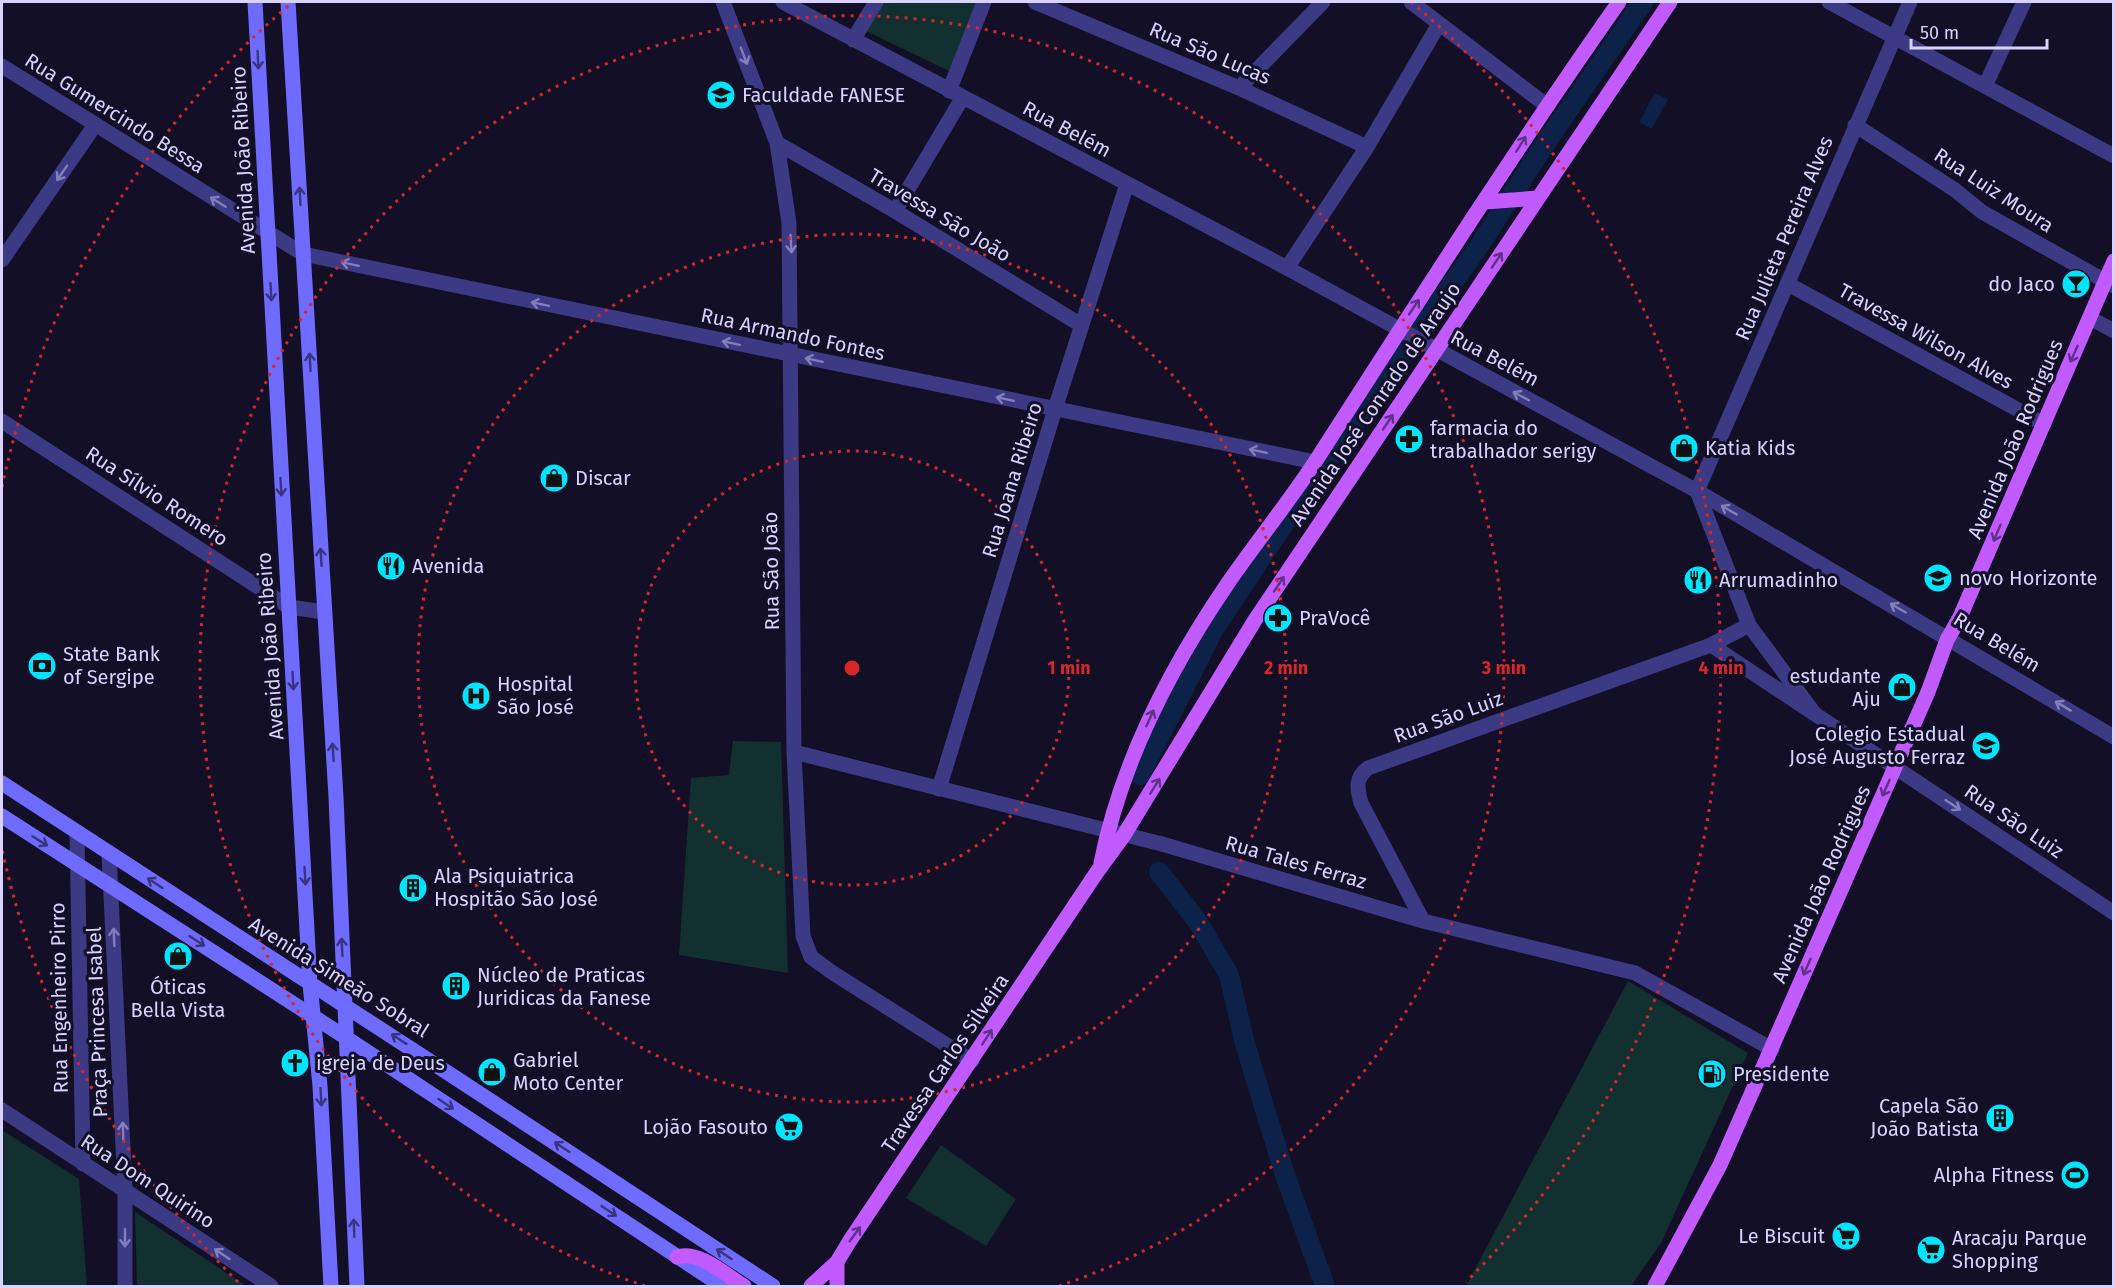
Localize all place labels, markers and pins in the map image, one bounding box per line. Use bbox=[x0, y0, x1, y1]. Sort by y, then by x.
school or university icon: Faculdade FANESE bbox=[705, 79, 737, 111]
place label: Faculdade FANESE bbox=[742, 83, 905, 107]
bar icon: do Jaco bbox=[2060, 268, 2092, 300]
place label: do Jaco bbox=[1988, 272, 2055, 296]
place label: farmacia do trabalhador serigy bbox=[1430, 416, 1597, 463]
pharmacy icon: farmacia do trabalhador serigy bbox=[1393, 423, 1425, 455]
shop icon: Katia Kids bbox=[1668, 432, 1700, 464]
place label: Katia Kids bbox=[1705, 436, 1795, 460]
shop icon: Discar bbox=[538, 462, 570, 494]
place label: Discar bbox=[575, 466, 631, 490]
restaurant icon: Avenida bbox=[375, 550, 407, 582]
place label: Avenida bbox=[412, 554, 484, 578]
school or university icon: novo Horizonte bbox=[1922, 562, 1954, 594]
restaurant icon: Arrumadinho bbox=[1682, 564, 1714, 596]
place label: novo Horizonte bbox=[1959, 566, 2098, 590]
place label: Arrumadinho bbox=[1719, 568, 1838, 592]
pharmacy icon: PraVocê bbox=[1262, 602, 1294, 634]
place label: PraVocê bbox=[1299, 606, 1370, 630]
place label: State Bank of Sergipe bbox=[63, 642, 161, 689]
bank icon: State Bank of Sergipe bbox=[26, 650, 58, 682]
centre of rings bbox=[842, 658, 862, 678]
place label: estudante Aju bbox=[1790, 664, 1881, 711]
shop icon: estudante Aju bbox=[1886, 671, 1918, 703]
place label: Hospital São José bbox=[497, 672, 574, 719]
hospital icon: Hospital São José bbox=[460, 680, 492, 712]
place label: Colegio Estadual José Augusto Ferraz bbox=[1789, 722, 1965, 769]
school or university icon: Colegio Estadual José Augusto Ferraz bbox=[1970, 730, 2002, 762]
place label: Ala Psiquiatrica Hospitão São José bbox=[434, 864, 598, 911]
building icon: Ala Psiquiatrica Hospitão São José bbox=[397, 872, 429, 904]
shop icon: Óticas Bella Vista bbox=[162, 940, 194, 972]
place label: Núcleo de Praticas Juridicas da Fanese bbox=[477, 963, 651, 1010]
building icon: Núcleo de Praticas Juridicas da Fanese bbox=[440, 970, 472, 1002]
place label: Óticas Bella Vista bbox=[131, 975, 225, 1022]
church icon: igreja de Deus bbox=[279, 1047, 311, 1079]
place label: Gabriel Moto Center bbox=[513, 1048, 623, 1095]
place label: igreja de Deus bbox=[316, 1051, 445, 1075]
shop icon: Gabriel Moto Center bbox=[476, 1056, 508, 1088]
fuel station icon: Presidente bbox=[1696, 1058, 1728, 1090]
place label: Presidente bbox=[1733, 1062, 1830, 1086]
place label: Capela São João Batista bbox=[1870, 1094, 1979, 1141]
building icon: Capela São João Batista bbox=[1984, 1102, 2016, 1134]
supermarket icon: Lojão Fasouto bbox=[773, 1111, 805, 1143]
place label: Lojão Fasouto bbox=[643, 1115, 768, 1139]
sports icon: Alpha Fitness bbox=[2059, 1159, 2091, 1191]
place label: Alpha Fitness bbox=[1934, 1163, 2054, 1187]
supermarket icon: Le Biscuit bbox=[1830, 1220, 1862, 1252]
place label: Le Biscuit bbox=[1738, 1224, 1826, 1248]
place label: Aracaju Parque Shopping bbox=[1952, 1226, 2087, 1273]
supermarket icon: Aracaju Parque Shopping bbox=[1915, 1234, 1947, 1266]

